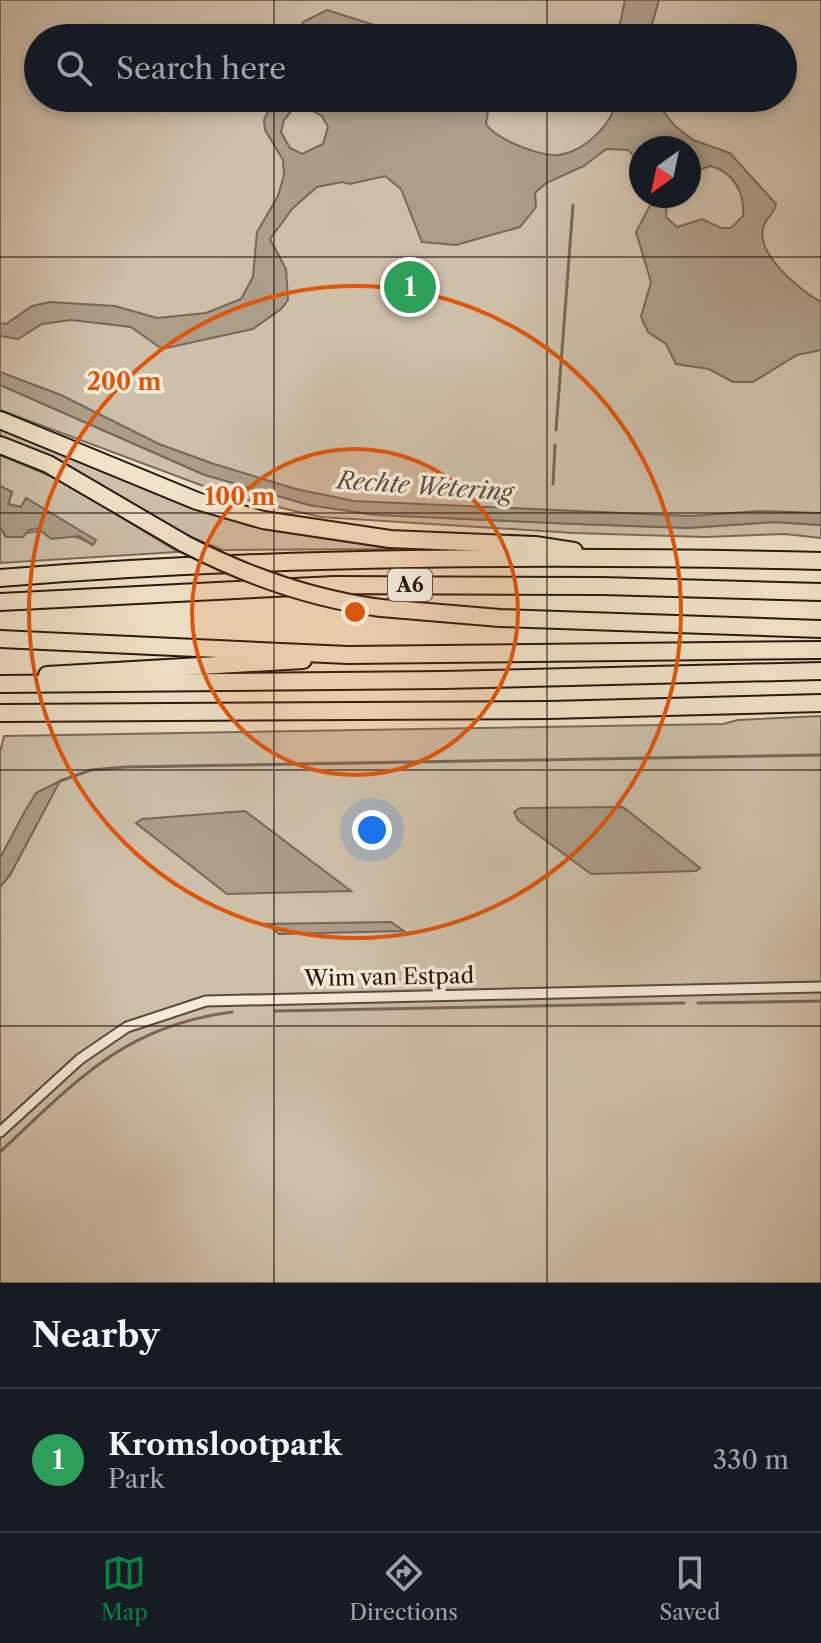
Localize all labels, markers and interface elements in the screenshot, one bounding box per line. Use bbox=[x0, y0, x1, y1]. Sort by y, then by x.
search box bbox=[24, 24, 797, 112]
icon: search bbox=[52, 46, 96, 90]
text: Search here bbox=[116, 50, 286, 87]
north arrow bbox=[629, 136, 701, 208]
pin: 1 bbox=[384, 257, 436, 317]
text: 200 m bbox=[87, 367, 161, 396]
water label: Rechte Wetering bbox=[334, 465, 517, 507]
text: 100 m bbox=[204, 482, 276, 511]
road number: A6 bbox=[388, 569, 432, 601]
centre of rings bbox=[341, 598, 369, 626]
your location bbox=[352, 810, 392, 850]
street label: Wim van Estpad bbox=[303, 962, 474, 992]
text: Nearby bbox=[32, 1314, 160, 1356]
text: Kromslootpark bbox=[108, 1426, 342, 1463]
text: 1 bbox=[52, 1444, 64, 1476]
text: 330 m bbox=[713, 1444, 789, 1476]
text: Park bbox=[108, 1463, 165, 1495]
tab: Map bbox=[101, 1551, 148, 1626]
tab: Directions bbox=[349, 1551, 458, 1626]
tab: Saved bbox=[659, 1551, 720, 1626]

